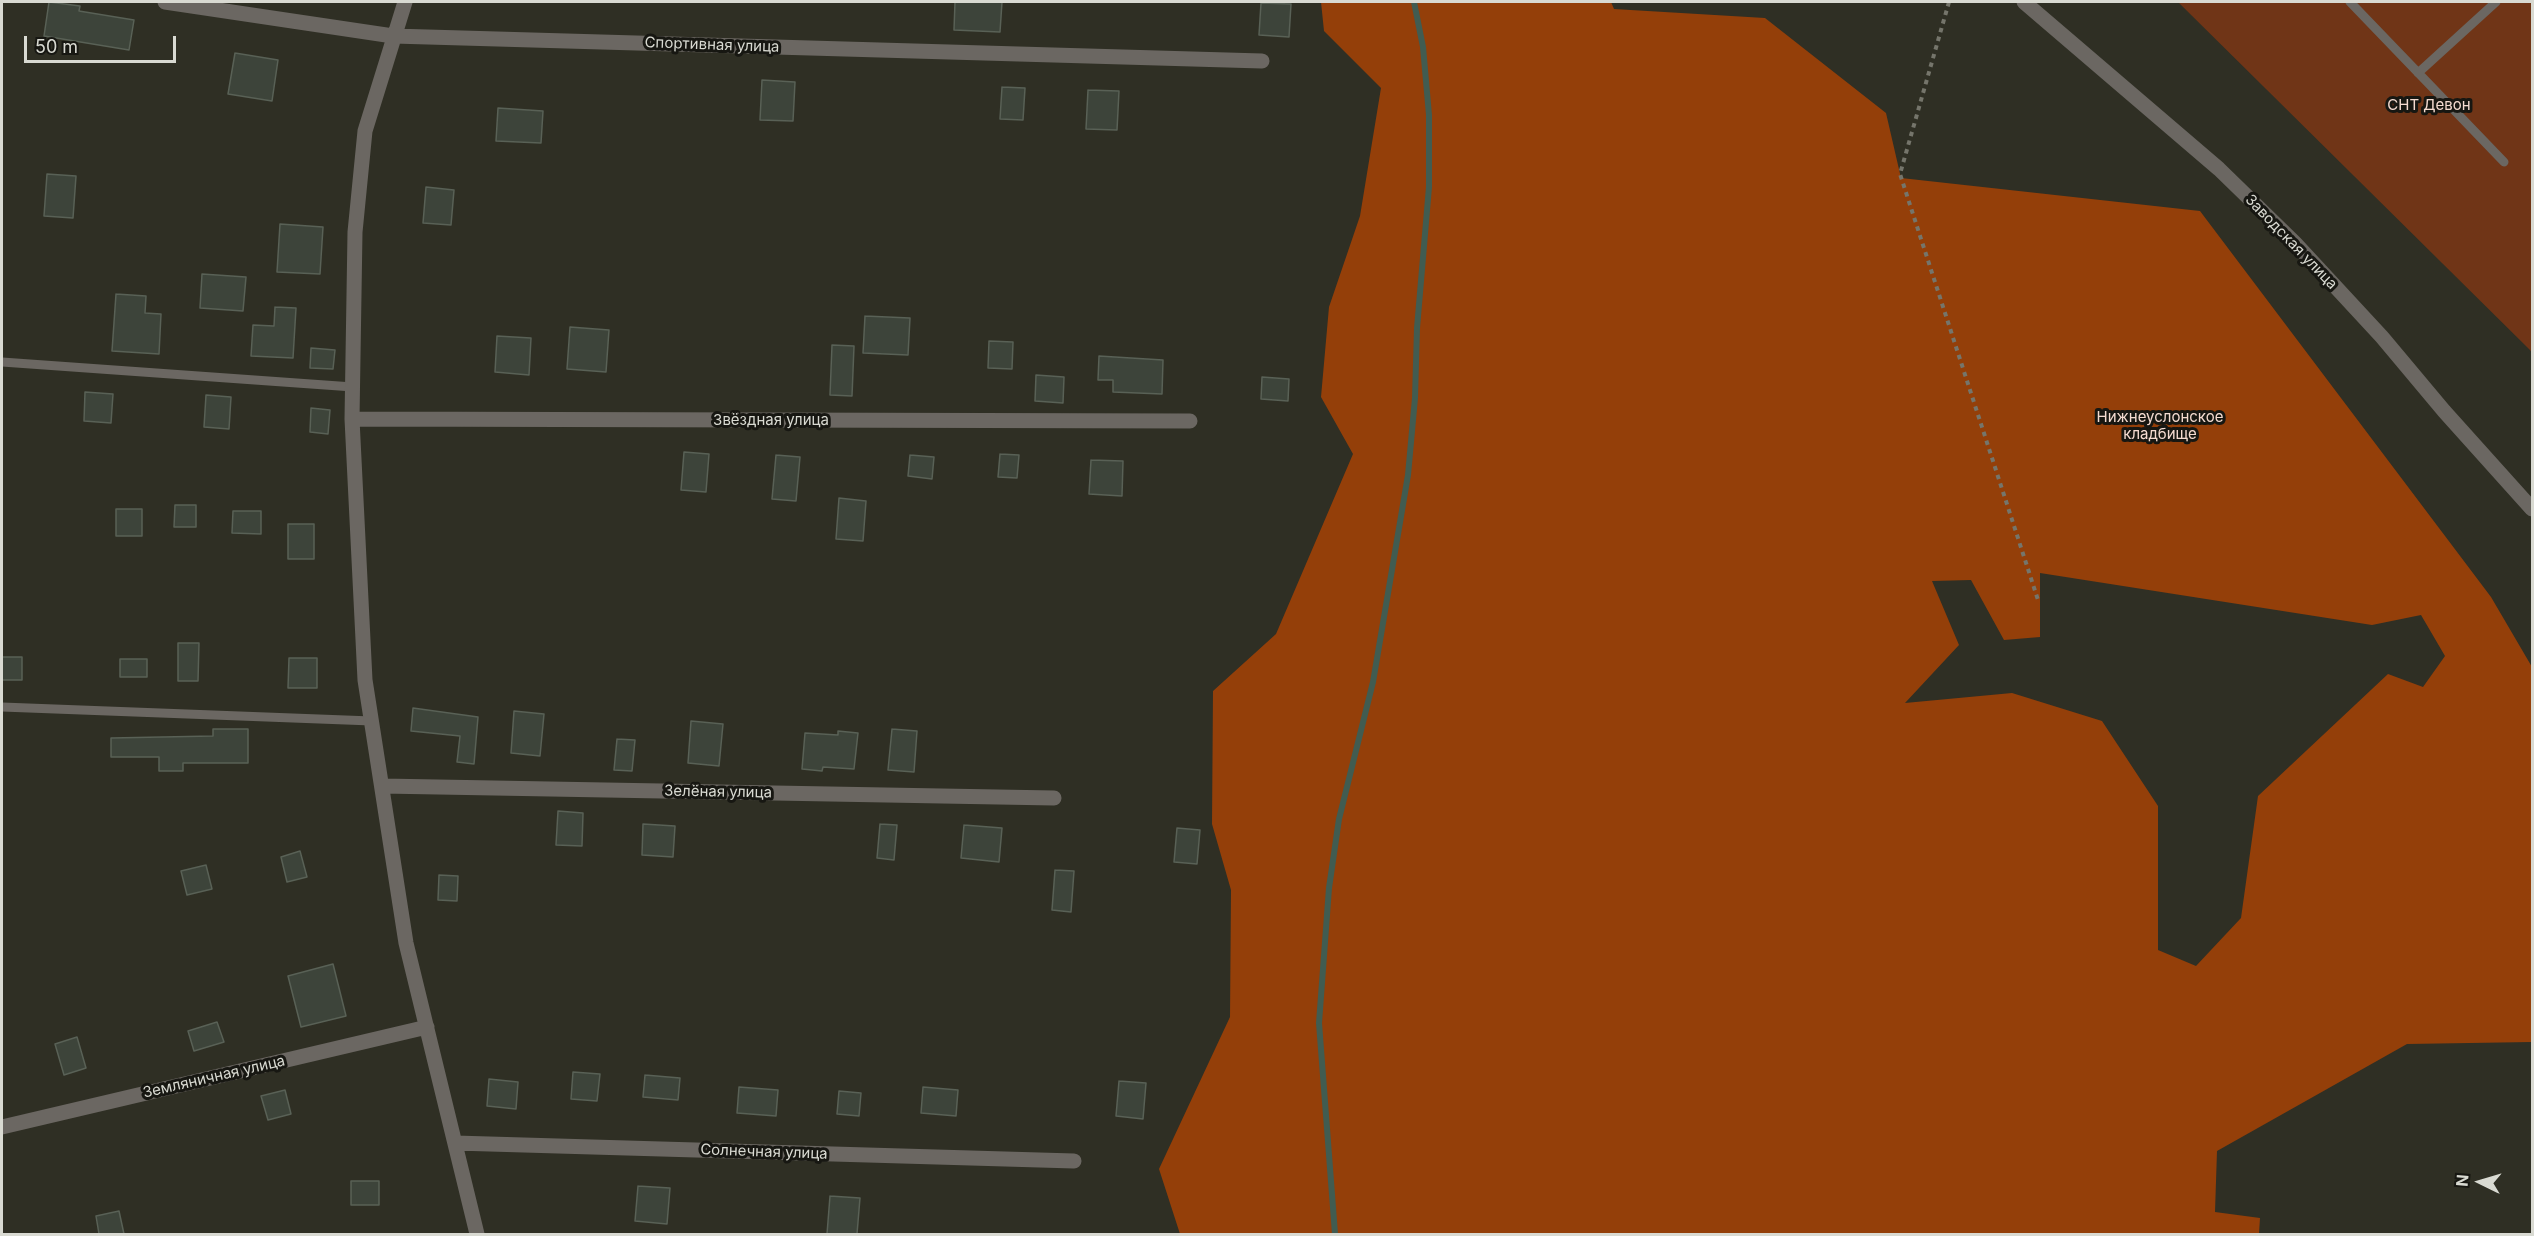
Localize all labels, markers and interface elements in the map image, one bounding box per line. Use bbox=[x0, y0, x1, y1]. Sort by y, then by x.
scale bar bbox=[27, 24, 178, 62]
street label: Спортивная улица bbox=[644, 34, 780, 56]
text: 50 m bbox=[35, 36, 78, 57]
park label: СНТ Девон bbox=[2387, 96, 2471, 114]
street label: Заводская улица bbox=[2241, 191, 2341, 293]
park label: Нижнеуслонское кладбище bbox=[2097, 408, 2223, 443]
street label: Звёздная улица bbox=[713, 411, 829, 429]
street label: Зелёная улица bbox=[664, 782, 772, 802]
street label: Земляничная улица bbox=[141, 1052, 287, 1102]
street label: Солнечная улица bbox=[700, 1141, 828, 1163]
north arrow bbox=[2450, 1152, 2510, 1212]
text: N bbox=[2452, 1173, 2473, 1187]

